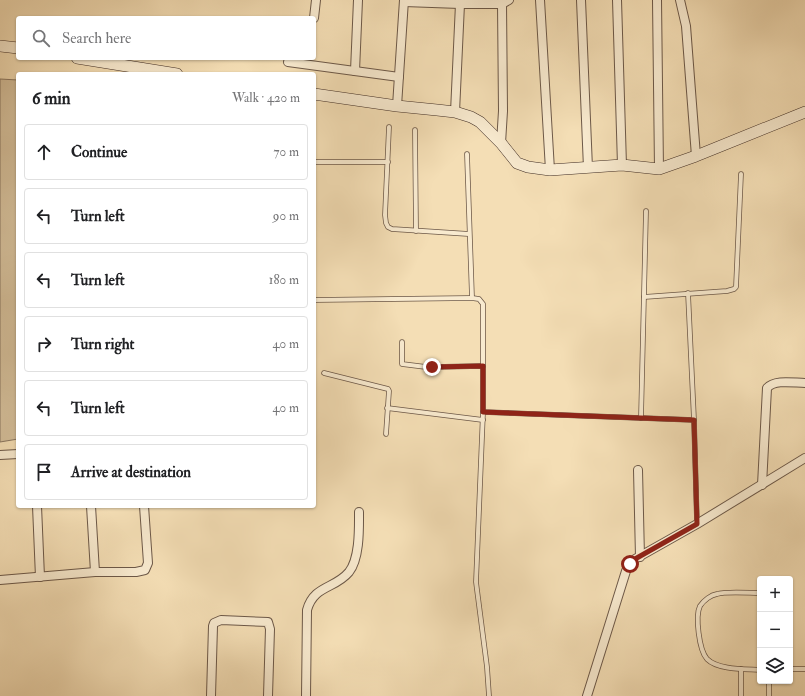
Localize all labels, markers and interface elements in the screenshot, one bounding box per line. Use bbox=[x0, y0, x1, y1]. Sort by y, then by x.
search box bbox=[16, 16, 316, 60]
icon: search bbox=[30, 27, 52, 49]
text: Search here bbox=[62, 29, 131, 48]
text: 6 min bbox=[32, 88, 71, 109]
text: Walk · 420 m bbox=[232, 90, 300, 106]
icon: ahead bbox=[33, 141, 55, 163]
text: Continue bbox=[71, 143, 127, 162]
text: 70 m bbox=[274, 144, 299, 160]
icon: left bbox=[33, 205, 55, 227]
text: Turn left bbox=[71, 207, 125, 226]
text: 90 m bbox=[273, 208, 299, 224]
icon: left bbox=[33, 269, 55, 291]
text: Turn left bbox=[71, 271, 125, 290]
text: 180 m bbox=[269, 272, 299, 288]
icon: right bbox=[33, 333, 55, 355]
text: Turn right bbox=[71, 335, 134, 354]
text: 40 m bbox=[273, 336, 299, 352]
route end bbox=[423, 358, 441, 376]
icon: left bbox=[33, 397, 55, 419]
text: Turn left bbox=[71, 399, 125, 418]
text: 40 m bbox=[273, 400, 299, 416]
icon: arrive bbox=[33, 461, 55, 483]
text: Arrive at destination bbox=[71, 463, 191, 482]
route start bbox=[621, 555, 639, 573]
map controls bbox=[757, 576, 793, 684]
button: + bbox=[757, 576, 793, 612]
button: − bbox=[757, 612, 793, 648]
button: layers bbox=[757, 648, 793, 684]

